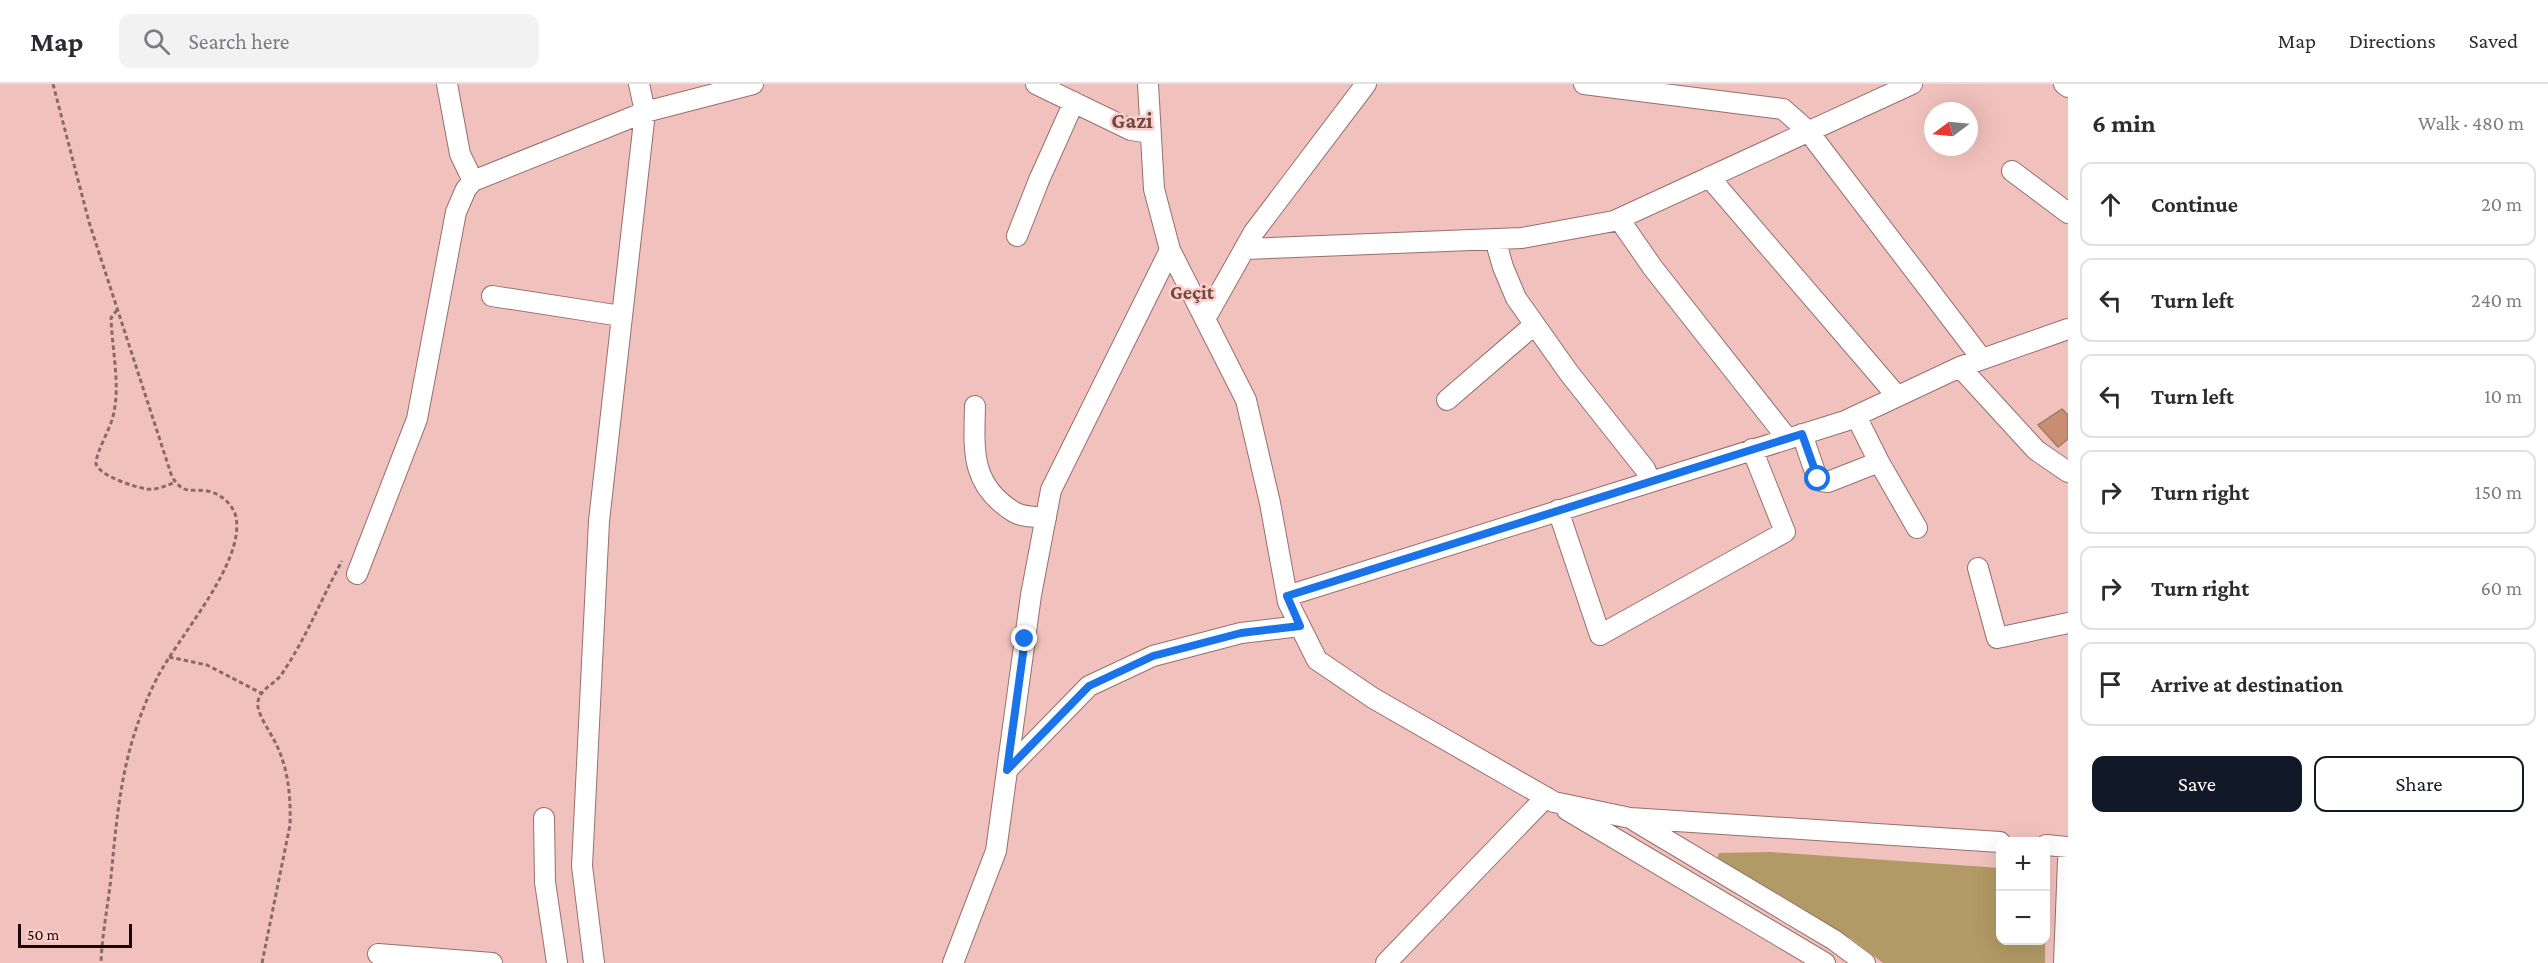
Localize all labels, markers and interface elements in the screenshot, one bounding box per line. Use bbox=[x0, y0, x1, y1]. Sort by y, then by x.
search box bbox=[119, 14, 539, 68]
icon: search bbox=[140, 25, 173, 58]
text: Map bbox=[30, 26, 83, 57]
text: Search here bbox=[188, 29, 289, 54]
text: Map bbox=[2278, 29, 2316, 53]
text: Directions bbox=[2349, 29, 2436, 53]
text: Saved bbox=[2469, 29, 2518, 53]
north arrow bbox=[1924, 102, 1978, 156]
district label: Gazi bbox=[1111, 108, 1153, 133]
text: 6 min bbox=[2092, 109, 2156, 138]
text: Walk · 480 m bbox=[2418, 112, 2524, 134]
icon: ahead bbox=[2094, 188, 2127, 221]
text: Continue bbox=[2151, 192, 2238, 217]
text: 20 m bbox=[2481, 193, 2522, 215]
district label: Geçit bbox=[1170, 281, 1215, 303]
icon: left bbox=[2094, 284, 2127, 317]
text: Turn left bbox=[2151, 288, 2234, 313]
text: 240 m bbox=[2471, 289, 2522, 311]
icon: left bbox=[2094, 380, 2127, 413]
text: Turn left bbox=[2151, 384, 2234, 409]
text: 10 m bbox=[2484, 385, 2522, 407]
route start bbox=[1804, 465, 1830, 491]
icon: right bbox=[2094, 476, 2127, 509]
text: Turn right bbox=[2151, 480, 2249, 505]
text: 150 m bbox=[2475, 481, 2522, 503]
icon: right bbox=[2094, 572, 2127, 605]
text: Turn right bbox=[2151, 576, 2249, 601]
text: 60 m bbox=[2481, 577, 2522, 599]
route end bbox=[1011, 625, 1037, 651]
icon: arrive bbox=[2094, 668, 2127, 701]
text: Arrive at destination bbox=[2151, 672, 2343, 697]
button: Save bbox=[2092, 756, 2302, 812]
button: Share bbox=[2314, 756, 2524, 812]
map controls bbox=[1996, 837, 2050, 945]
button: + bbox=[1996, 837, 2050, 891]
button: − bbox=[1996, 891, 2050, 945]
scale bar bbox=[18, 921, 132, 948]
text: 50 m bbox=[27, 926, 59, 943]

